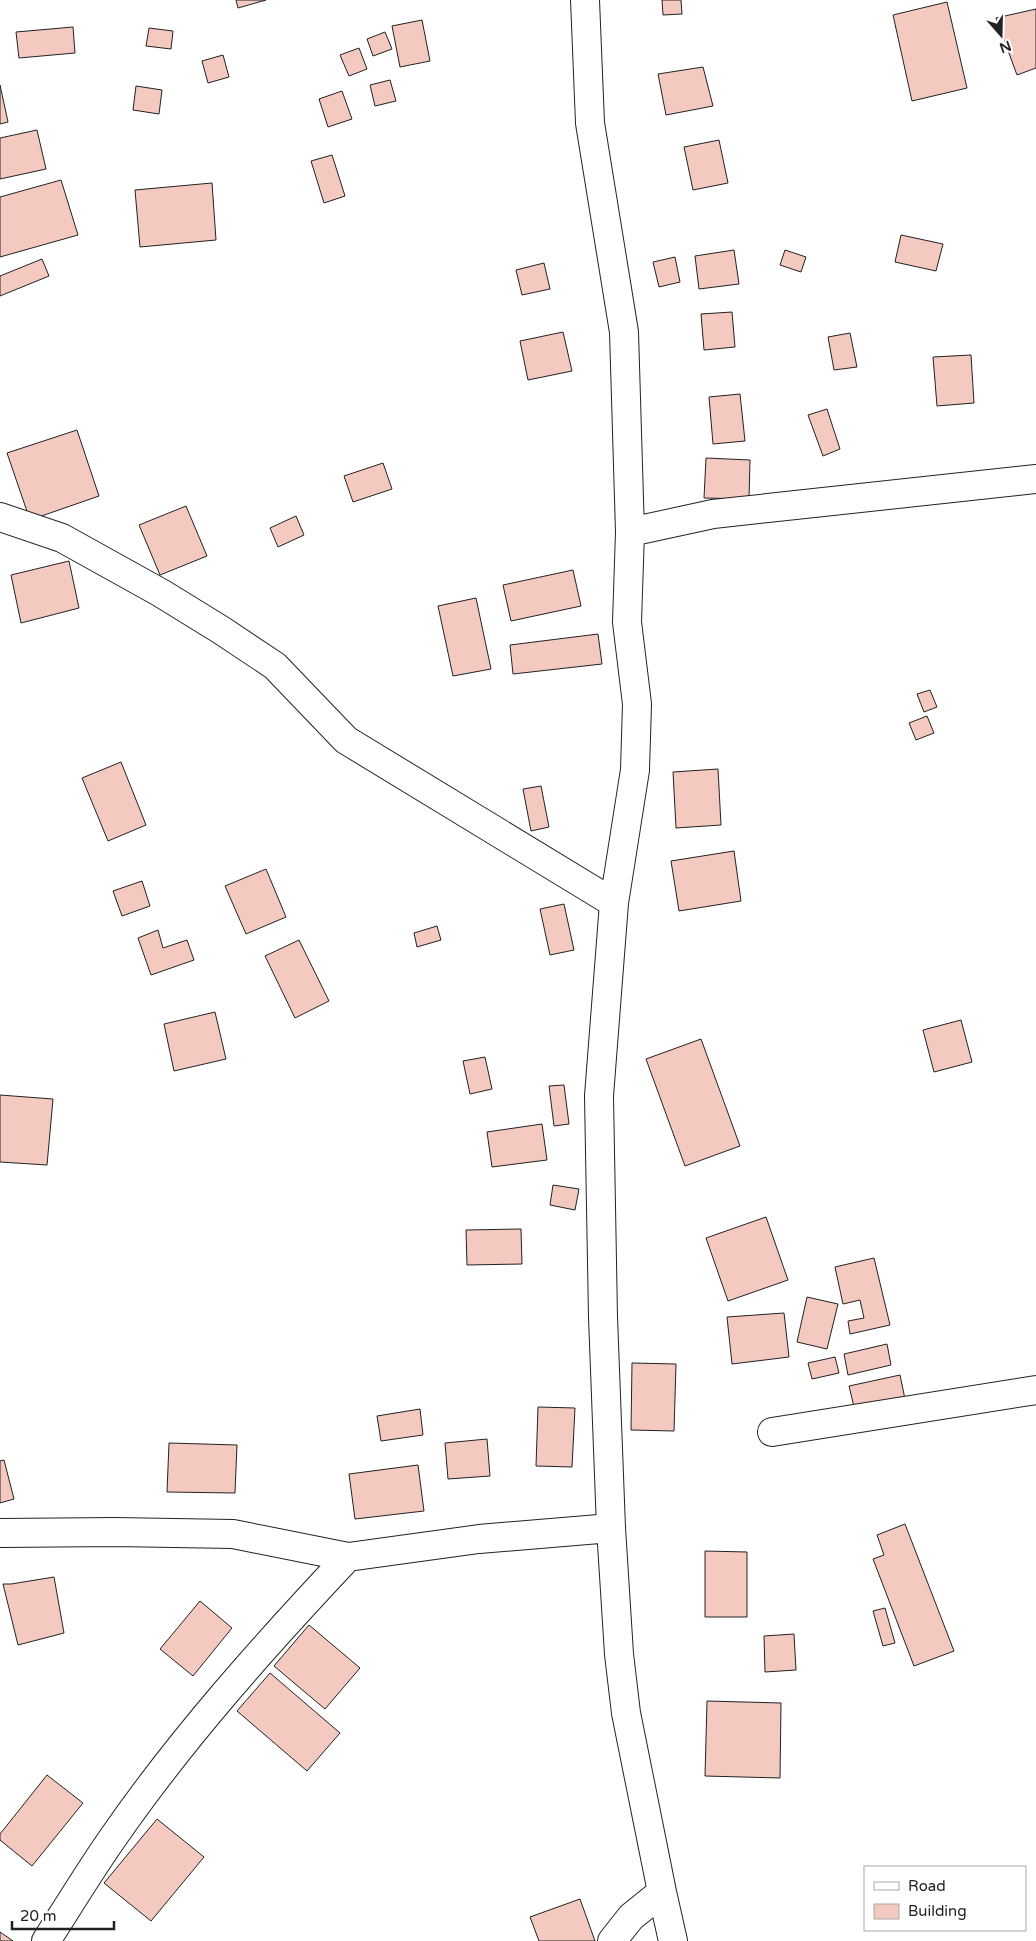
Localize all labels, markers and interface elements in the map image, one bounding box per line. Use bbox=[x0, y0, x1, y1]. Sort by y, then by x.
north arrow bbox=[976, 10, 1026, 60]
text: N bbox=[997, 37, 1013, 57]
legend bbox=[864, 1866, 1026, 1931]
text: Road bbox=[908, 1877, 946, 1895]
scale bar bbox=[12, 1898, 115, 1930]
text: Building bbox=[908, 1902, 967, 1920]
text: 20 m bbox=[20, 1907, 57, 1925]

